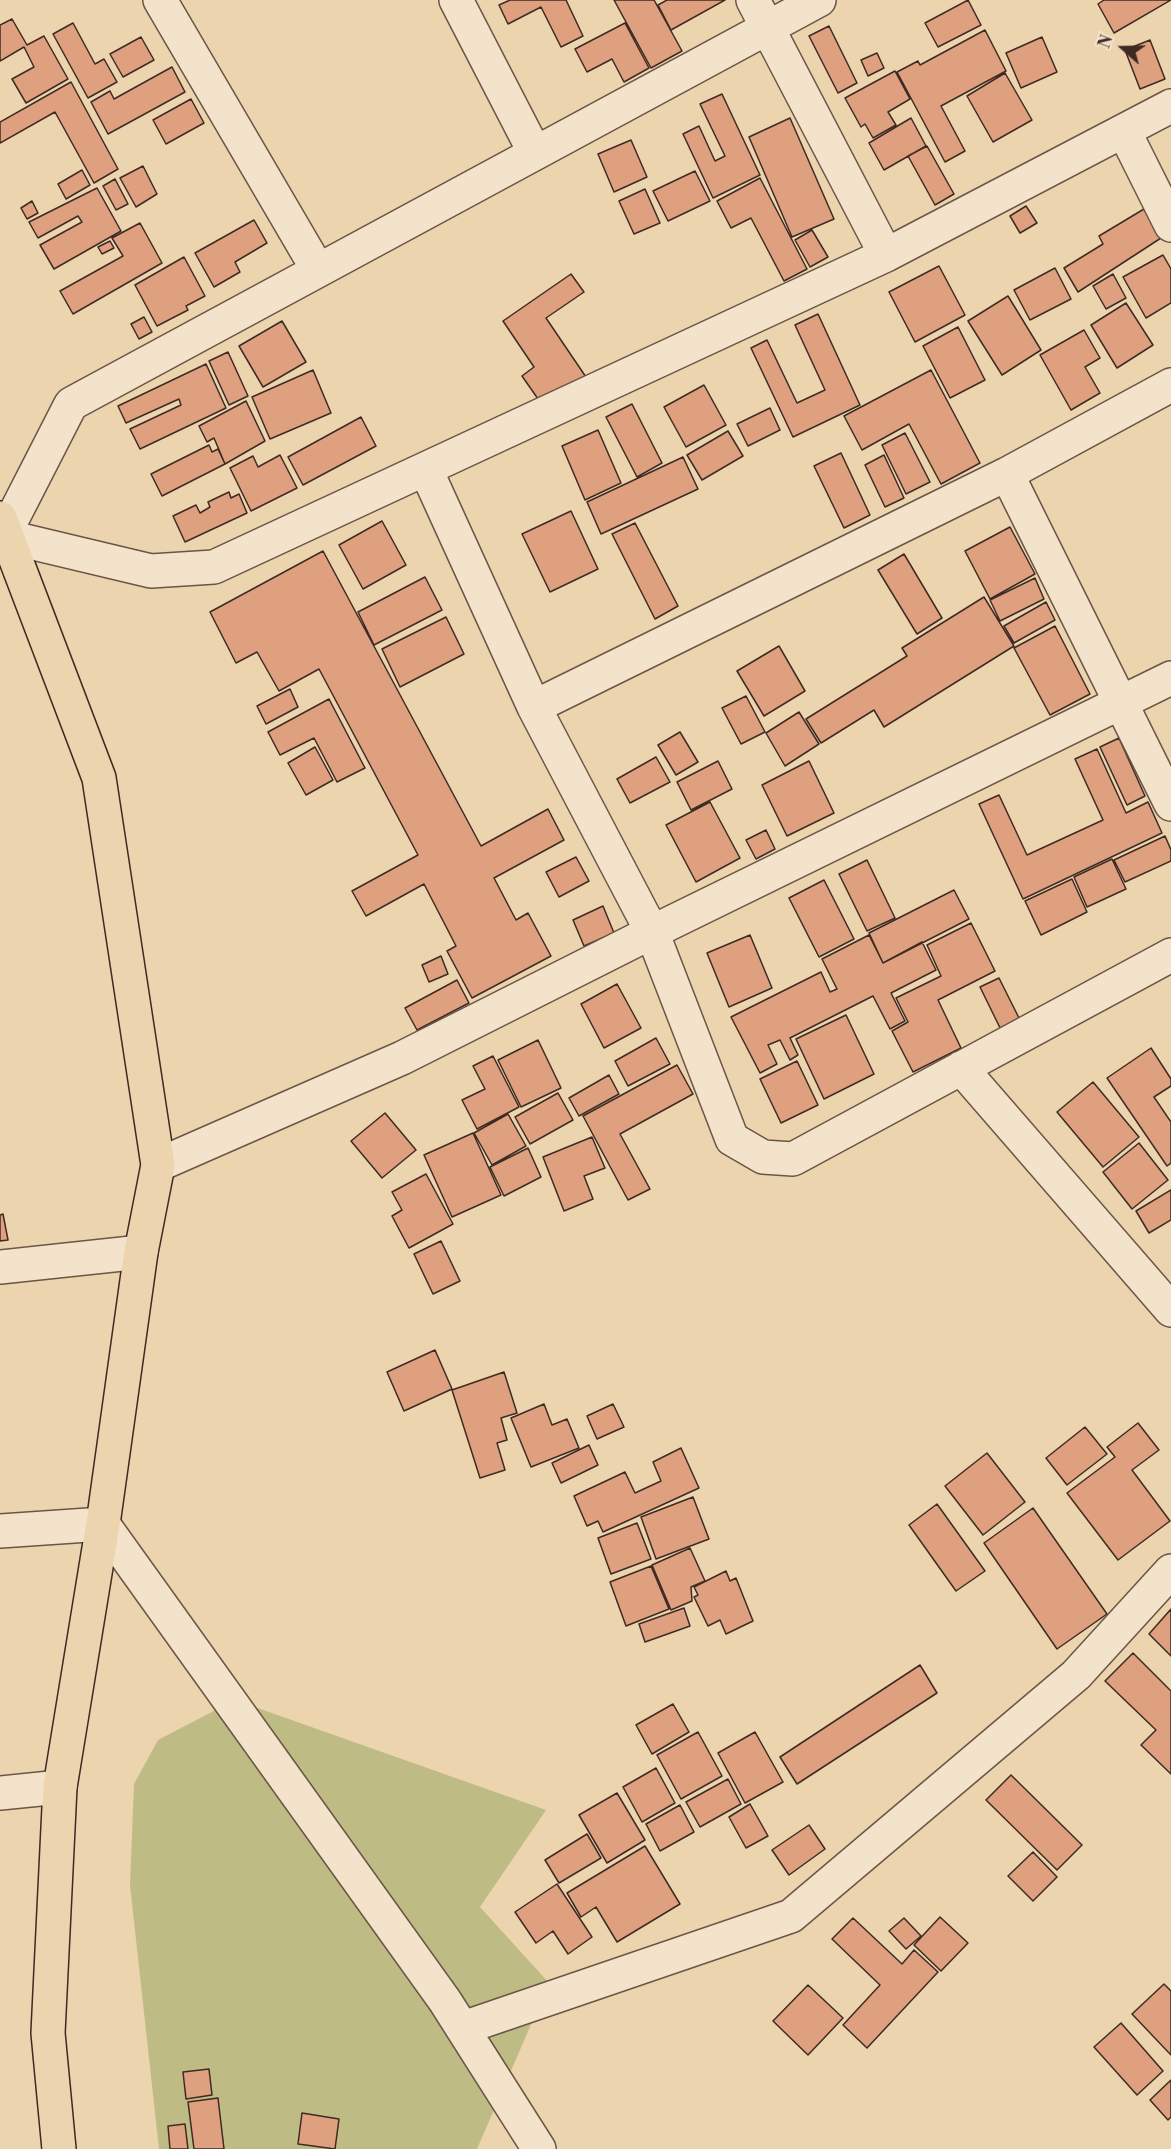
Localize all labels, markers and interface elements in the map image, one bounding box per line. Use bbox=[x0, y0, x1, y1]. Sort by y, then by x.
north arrow bbox=[1093, 18, 1153, 78]
text: N bbox=[1095, 32, 1118, 51]

